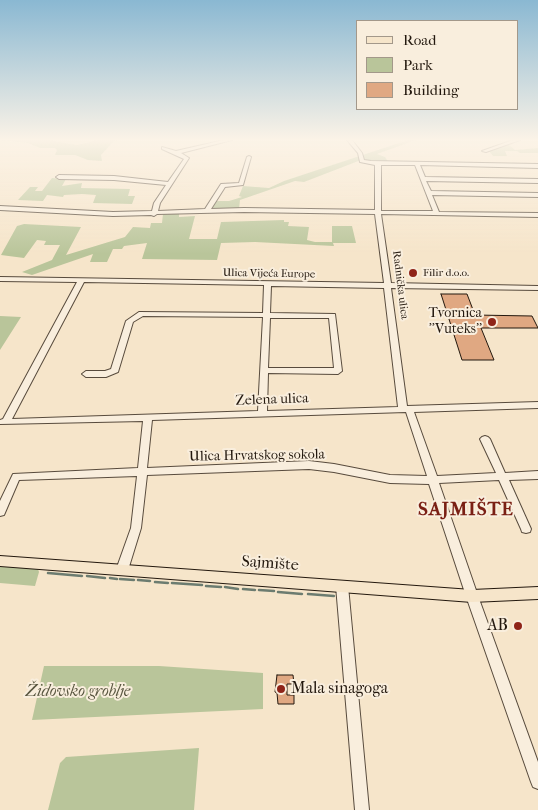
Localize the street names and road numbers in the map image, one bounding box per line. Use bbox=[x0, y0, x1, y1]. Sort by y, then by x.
street label: Radnička ulica bbox=[389, 250, 411, 320]
street label: Ulica Vijeća Europe bbox=[223, 267, 315, 281]
street label: Zelena ulica bbox=[235, 390, 309, 410]
street label: Ulica Hrvatskog sokola bbox=[189, 446, 325, 466]
street label: Sajmište bbox=[241, 552, 299, 576]

